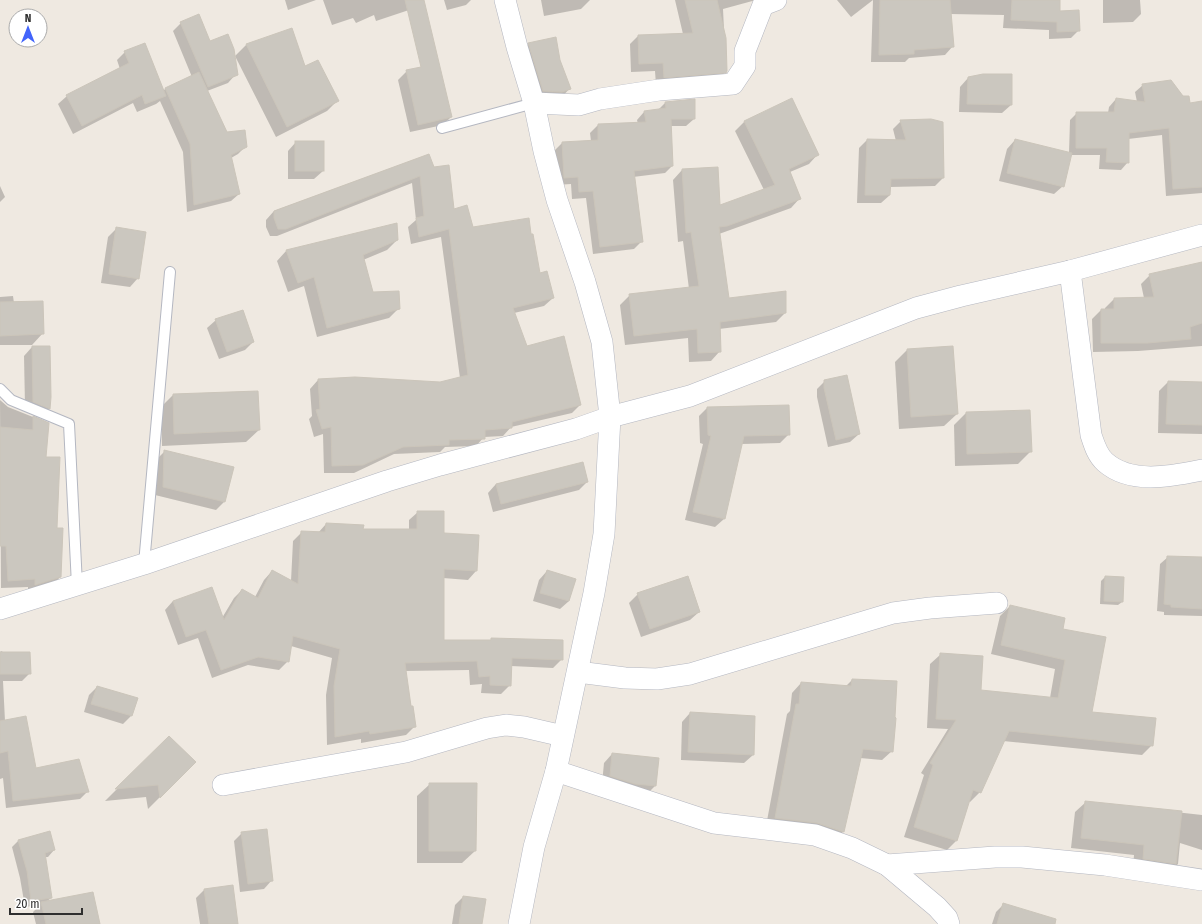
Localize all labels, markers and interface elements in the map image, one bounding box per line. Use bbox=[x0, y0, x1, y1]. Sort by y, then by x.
north arrow bbox=[8, 8, 48, 48]
text: N bbox=[25, 12, 31, 25]
scale bar bbox=[10, 890, 82, 916]
text: 20 m bbox=[16, 897, 40, 911]

